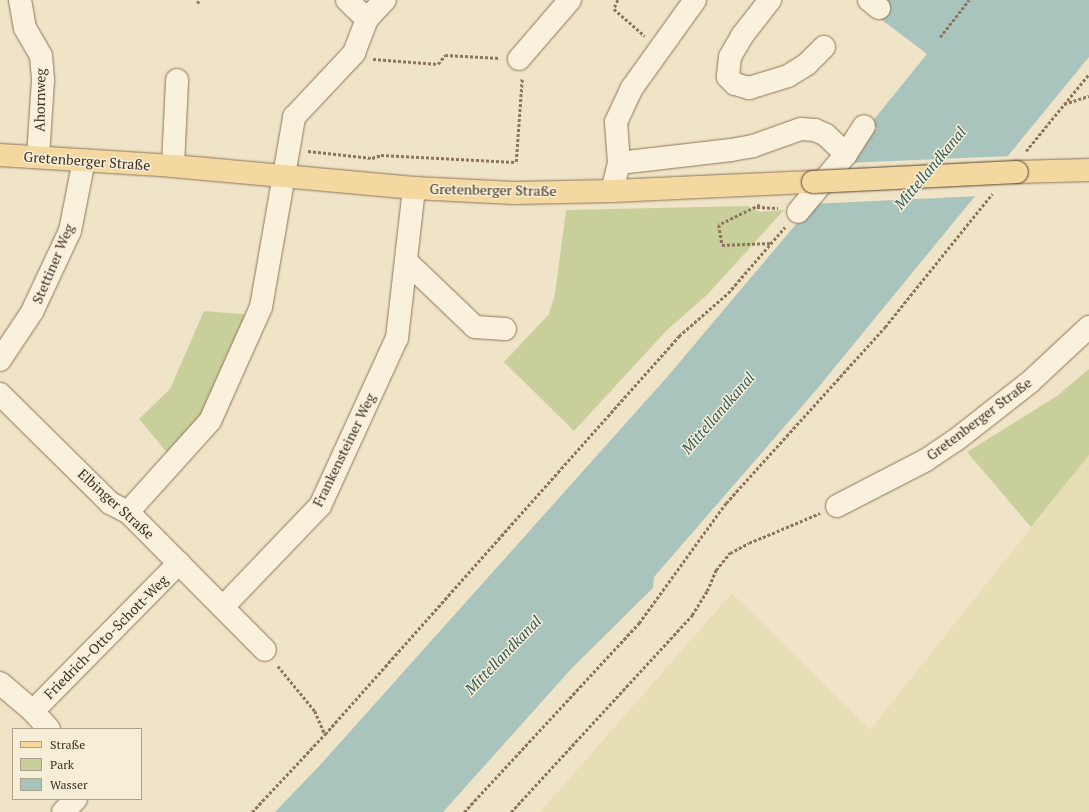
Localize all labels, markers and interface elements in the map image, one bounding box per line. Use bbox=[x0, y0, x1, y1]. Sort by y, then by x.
street label: Ahornweg bbox=[31, 68, 49, 132]
water label: Mittellandkanal bbox=[890, 123, 970, 213]
street label: Gretenberger Straße bbox=[23, 148, 151, 174]
street label: Gretenberger Straße bbox=[429, 180, 557, 200]
street label: Stettiner Weg bbox=[29, 222, 77, 306]
water label: Mittellandkanal bbox=[678, 369, 758, 457]
street label: Gretenberger Straße bbox=[923, 374, 1035, 464]
street label: Frankensteiner Weg bbox=[309, 391, 379, 509]
street label: Elbinger Straße bbox=[74, 465, 158, 543]
street label: Friedrich-Otto-Schott-Weg bbox=[41, 572, 171, 702]
water label: Mittellandkanal bbox=[461, 612, 545, 698]
legend bbox=[12, 728, 142, 800]
text: Straße bbox=[50, 737, 85, 752]
text: Park bbox=[50, 757, 74, 772]
text: Wasser bbox=[50, 777, 88, 792]

